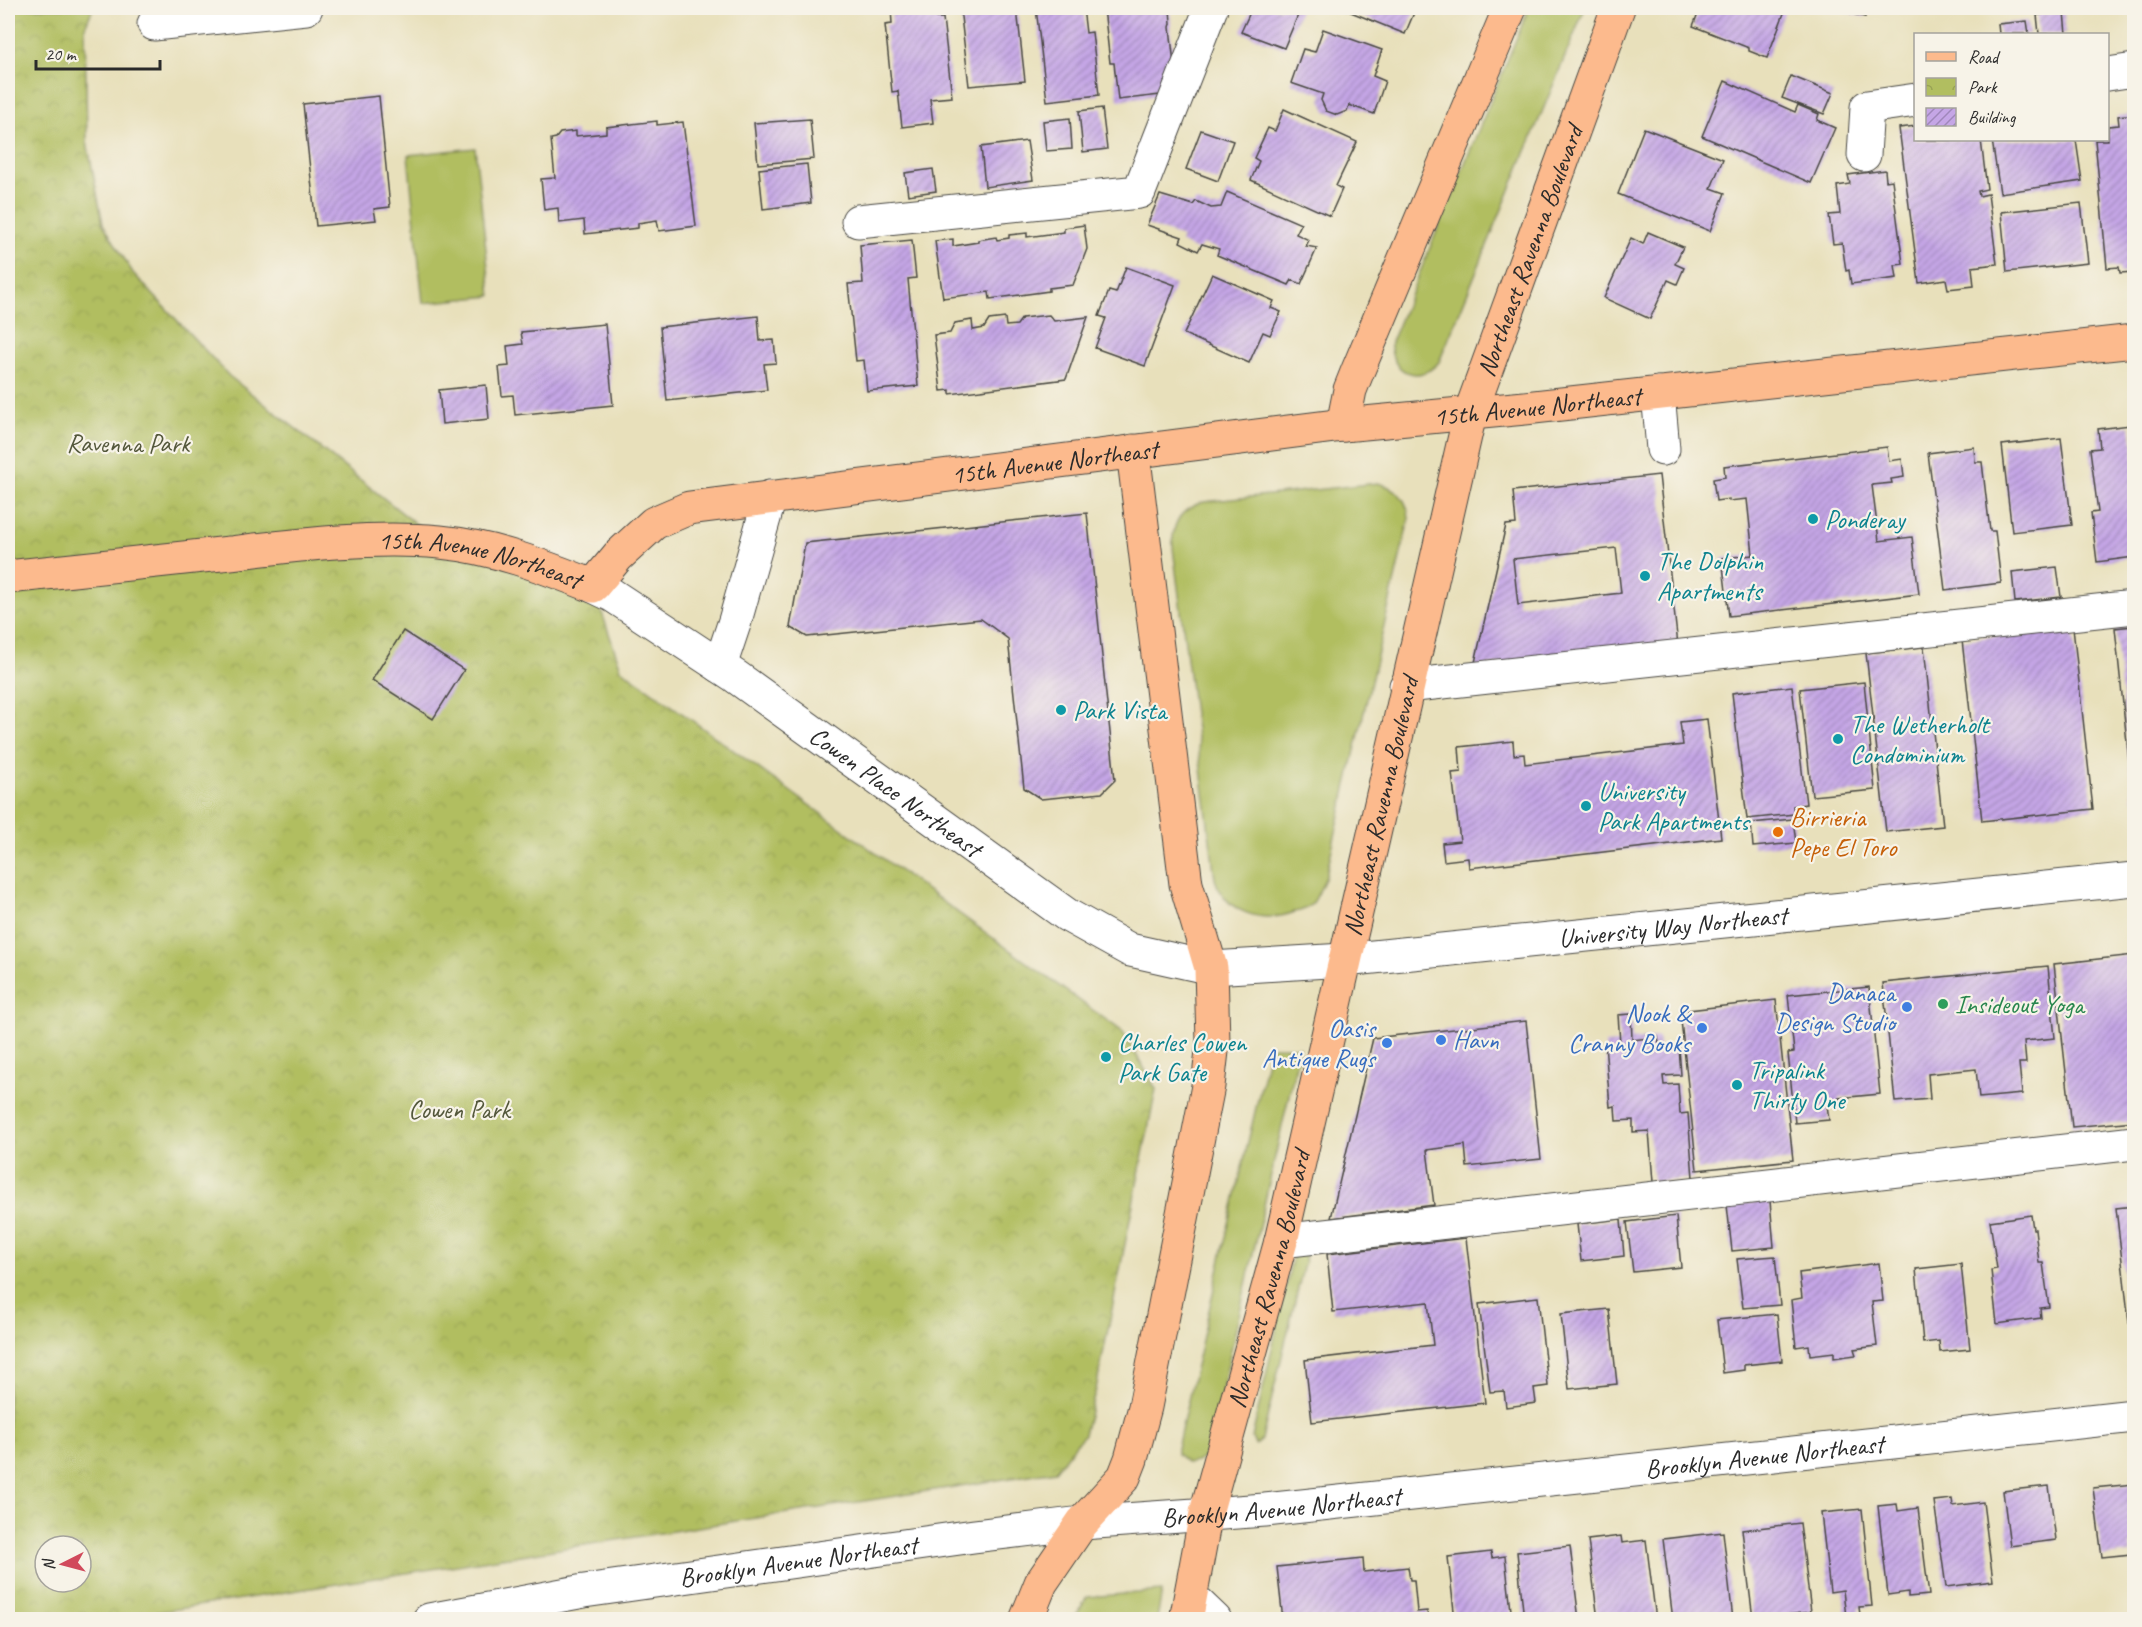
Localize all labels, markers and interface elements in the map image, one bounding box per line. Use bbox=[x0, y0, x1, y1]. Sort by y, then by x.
scale bar bbox=[36, 33, 160, 71]
legend bbox=[1914, 33, 2109, 141]
text: 20 m bbox=[45, 43, 78, 65]
text: Road bbox=[1968, 46, 2001, 68]
text: Park bbox=[1968, 76, 1998, 98]
text: Building bbox=[1968, 106, 2017, 128]
street label: Northeast Ravenna Boulevard bbox=[1469, 118, 1592, 381]
street label: 15th Avenue Northeast bbox=[1432, 379, 1646, 433]
park label: Ravenna Park bbox=[66, 427, 191, 460]
street label: 15th Avenue Northeast bbox=[949, 432, 1163, 492]
place label: Ponderay bbox=[1825, 503, 1907, 536]
marker: Ponderay bbox=[1806, 512, 1820, 526]
street label: 15th Avenue Northeast bbox=[378, 524, 589, 598]
place label: The Dolphin Apartments bbox=[1657, 545, 1764, 608]
marker: The Dolphin Apartments bbox=[1638, 569, 1652, 583]
street label: Northeast Ravenna Boulevard bbox=[1335, 670, 1427, 939]
place label: Park Vista bbox=[1073, 694, 1169, 727]
marker: Park Vista bbox=[1054, 703, 1068, 717]
place label: The Wetherholt Condominium bbox=[1850, 708, 1991, 771]
street label: Cowen Place Northeast bbox=[803, 719, 990, 867]
marker: The Wetherholt Condominium bbox=[1831, 732, 1845, 746]
place label: University Park Apartments bbox=[1598, 775, 1751, 838]
marker: University Park Apartments bbox=[1579, 799, 1593, 813]
place label: Birrieria Pepe El Toro bbox=[1790, 801, 1898, 864]
marker: Birrieria Pepe El Toro bbox=[1771, 825, 1785, 839]
street label: University Way Northeast bbox=[1557, 898, 1792, 955]
place label: Danaca Design Studio bbox=[1775, 976, 1898, 1039]
place label: Insideout Yoga bbox=[1955, 988, 2086, 1021]
place label: Nook & Cranny Books bbox=[1568, 997, 1693, 1060]
marker: Insideout Yoga bbox=[1936, 997, 1950, 1011]
marker: Danaca Design Studio bbox=[1900, 1000, 1914, 1014]
place label: Oasis Antique Rugs bbox=[1262, 1012, 1377, 1075]
marker: Nook & Cranny Books bbox=[1695, 1021, 1709, 1035]
place label: Havn bbox=[1453, 1024, 1499, 1057]
place label: Charles Cowen Park Gate bbox=[1118, 1026, 1247, 1089]
marker: Havn bbox=[1434, 1033, 1448, 1047]
marker: Oasis Antique Rugs bbox=[1380, 1036, 1394, 1050]
marker: Charles Cowen Park Gate bbox=[1099, 1050, 1113, 1064]
place label: Tripalink Thirty One bbox=[1749, 1054, 1847, 1117]
marker: Tripalink Thirty One bbox=[1730, 1078, 1744, 1092]
park label: Cowen Park bbox=[408, 1093, 512, 1126]
street label: Northeast Ravenna Boulevard bbox=[1220, 1144, 1319, 1412]
street label: Brooklyn Avenue Northeast bbox=[1643, 1427, 1889, 1486]
street label: Brooklyn Avenue Northeast bbox=[1160, 1479, 1405, 1534]
street label: Brooklyn Avenue Northeast bbox=[677, 1528, 923, 1594]
north arrow bbox=[33, 1534, 93, 1594]
text: N bbox=[38, 1556, 60, 1571]

